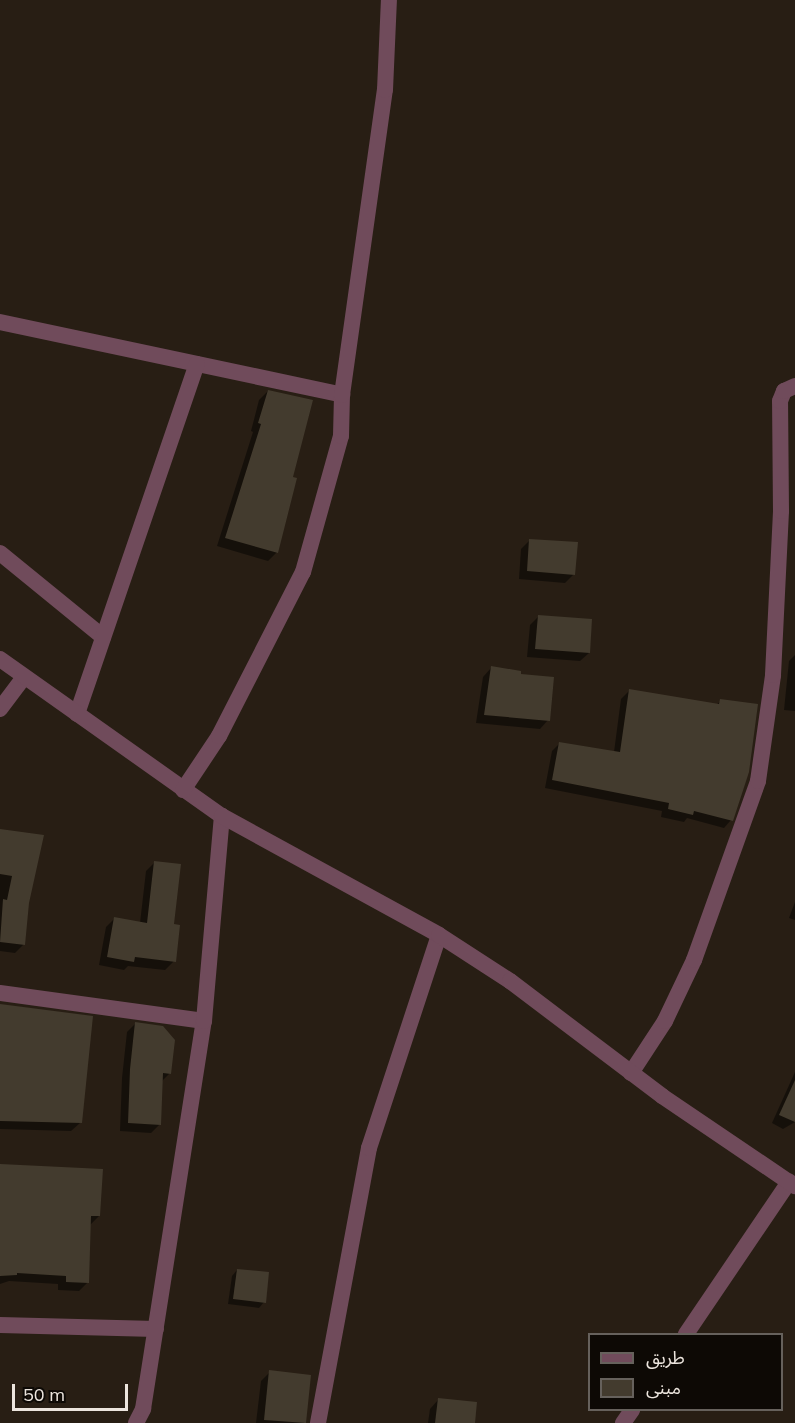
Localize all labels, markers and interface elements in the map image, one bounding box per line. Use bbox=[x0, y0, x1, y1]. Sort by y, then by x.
legend bbox=[588, 1333, 783, 1411]
text: طريق bbox=[646, 1346, 685, 1369]
scale bar bbox=[15, 1372, 130, 1410]
text: مبنى bbox=[646, 1376, 681, 1399]
text: 50 m bbox=[23, 1383, 65, 1406]

